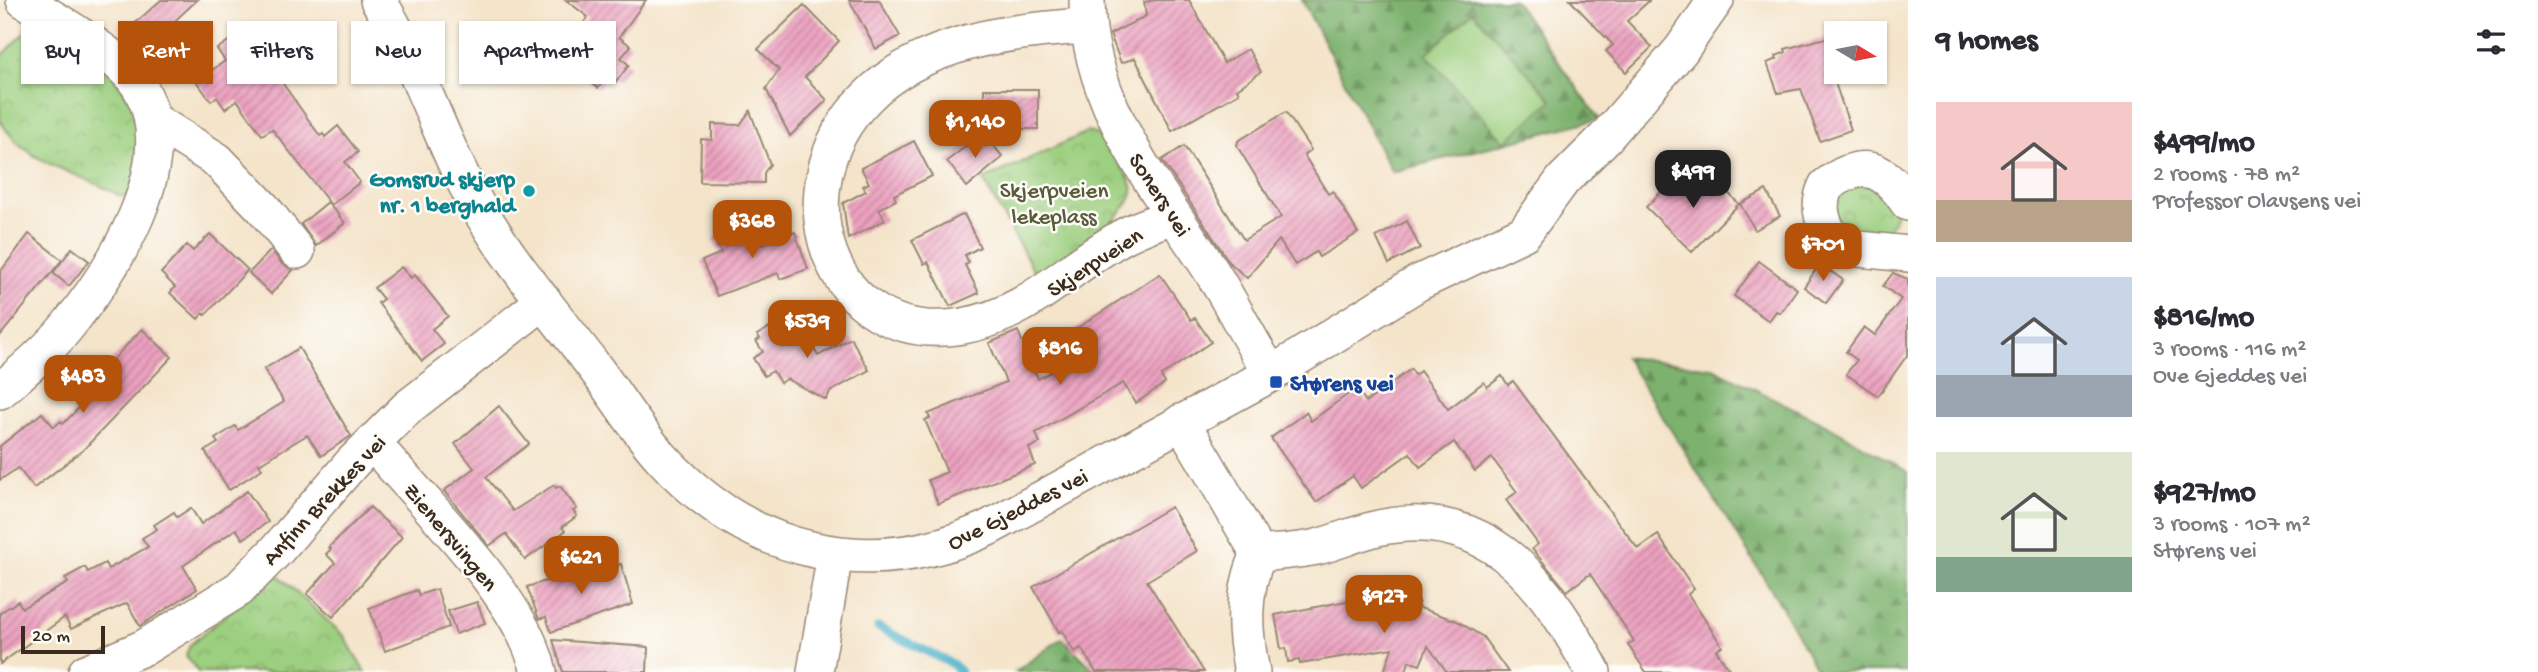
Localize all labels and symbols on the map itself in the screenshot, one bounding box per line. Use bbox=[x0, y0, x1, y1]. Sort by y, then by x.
north arrow bbox=[1824, 21, 1886, 84]
pin: $1,140 bbox=[918, 100, 1032, 160]
street label: Soners vei bbox=[1121, 149, 1195, 243]
pin: $499 bbox=[1652, 150, 1734, 210]
place label: Gomsrud skjerp nr. 1 berghald bbox=[369, 168, 518, 221]
park label: Skjerpveien lekeplass bbox=[1000, 179, 1108, 232]
marker: Gomsrud skjerp nr. 1 berghald bbox=[521, 183, 537, 199]
pin: $368 bbox=[711, 201, 793, 260]
street label: Skjerpveien bbox=[1043, 223, 1149, 305]
pin: $701 bbox=[1782, 224, 1864, 283]
pin: $539 bbox=[766, 300, 848, 360]
pin: $816 bbox=[1019, 328, 1101, 387]
pin: $483 bbox=[42, 356, 124, 415]
place label: Størens vei bbox=[1290, 372, 1394, 399]
marker: Størens vei bbox=[1268, 374, 1284, 390]
street label: Anfinn Brekkes vei bbox=[258, 430, 393, 572]
street label: Ove Gjeddes vei bbox=[944, 464, 1093, 558]
street label: Zienersvingen bbox=[396, 479, 502, 598]
pin: $621 bbox=[540, 536, 622, 596]
pin: $927 bbox=[1343, 576, 1425, 635]
scale bar bbox=[21, 623, 105, 655]

